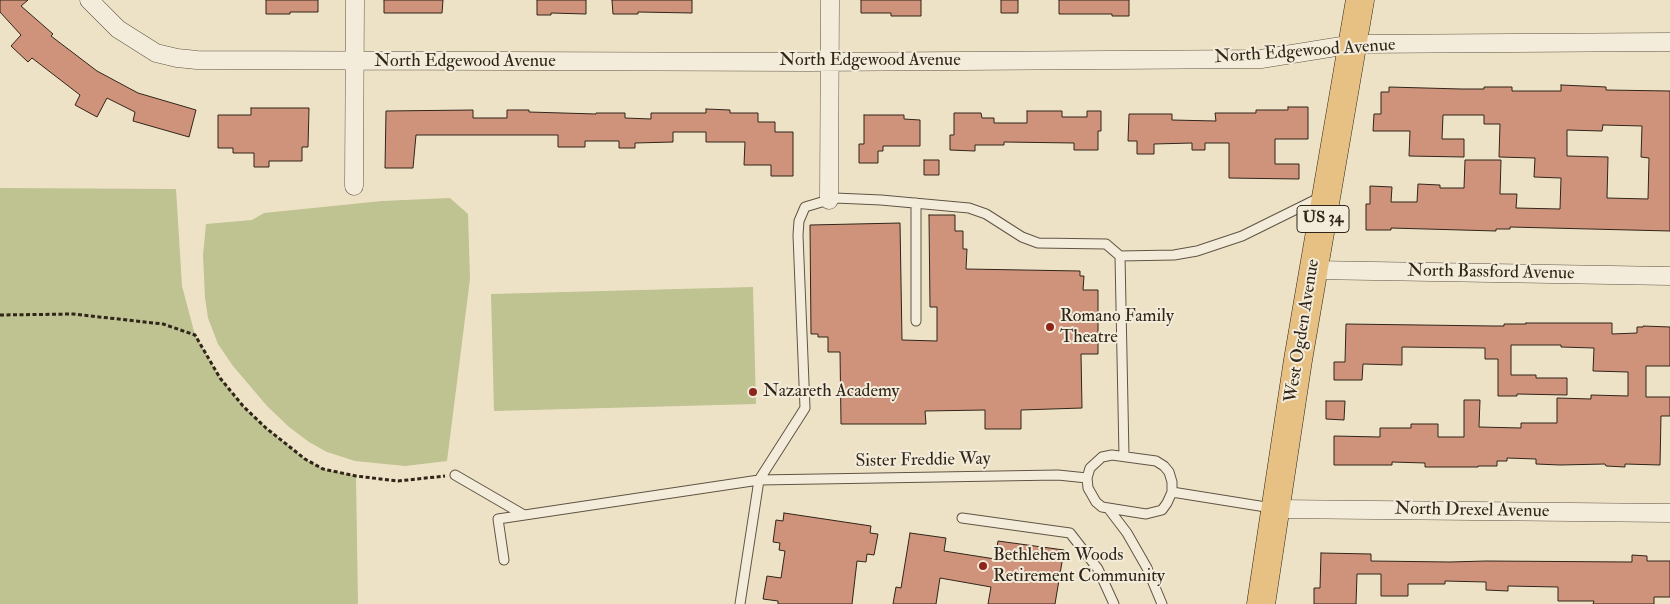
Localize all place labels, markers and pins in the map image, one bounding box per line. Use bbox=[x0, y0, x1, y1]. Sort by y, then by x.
place label: Romano Family Theatre bbox=[1060, 306, 1174, 348]
marker: Romano Family Theatre bbox=[1044, 321, 1056, 333]
place label: Nazareth Academy bbox=[763, 381, 900, 403]
marker: Nazareth Academy bbox=[747, 386, 759, 398]
place label: Bethlehem Woods Retirement Community bbox=[993, 545, 1165, 588]
marker: Bethlehem Woods Retirement Community bbox=[977, 560, 989, 572]

